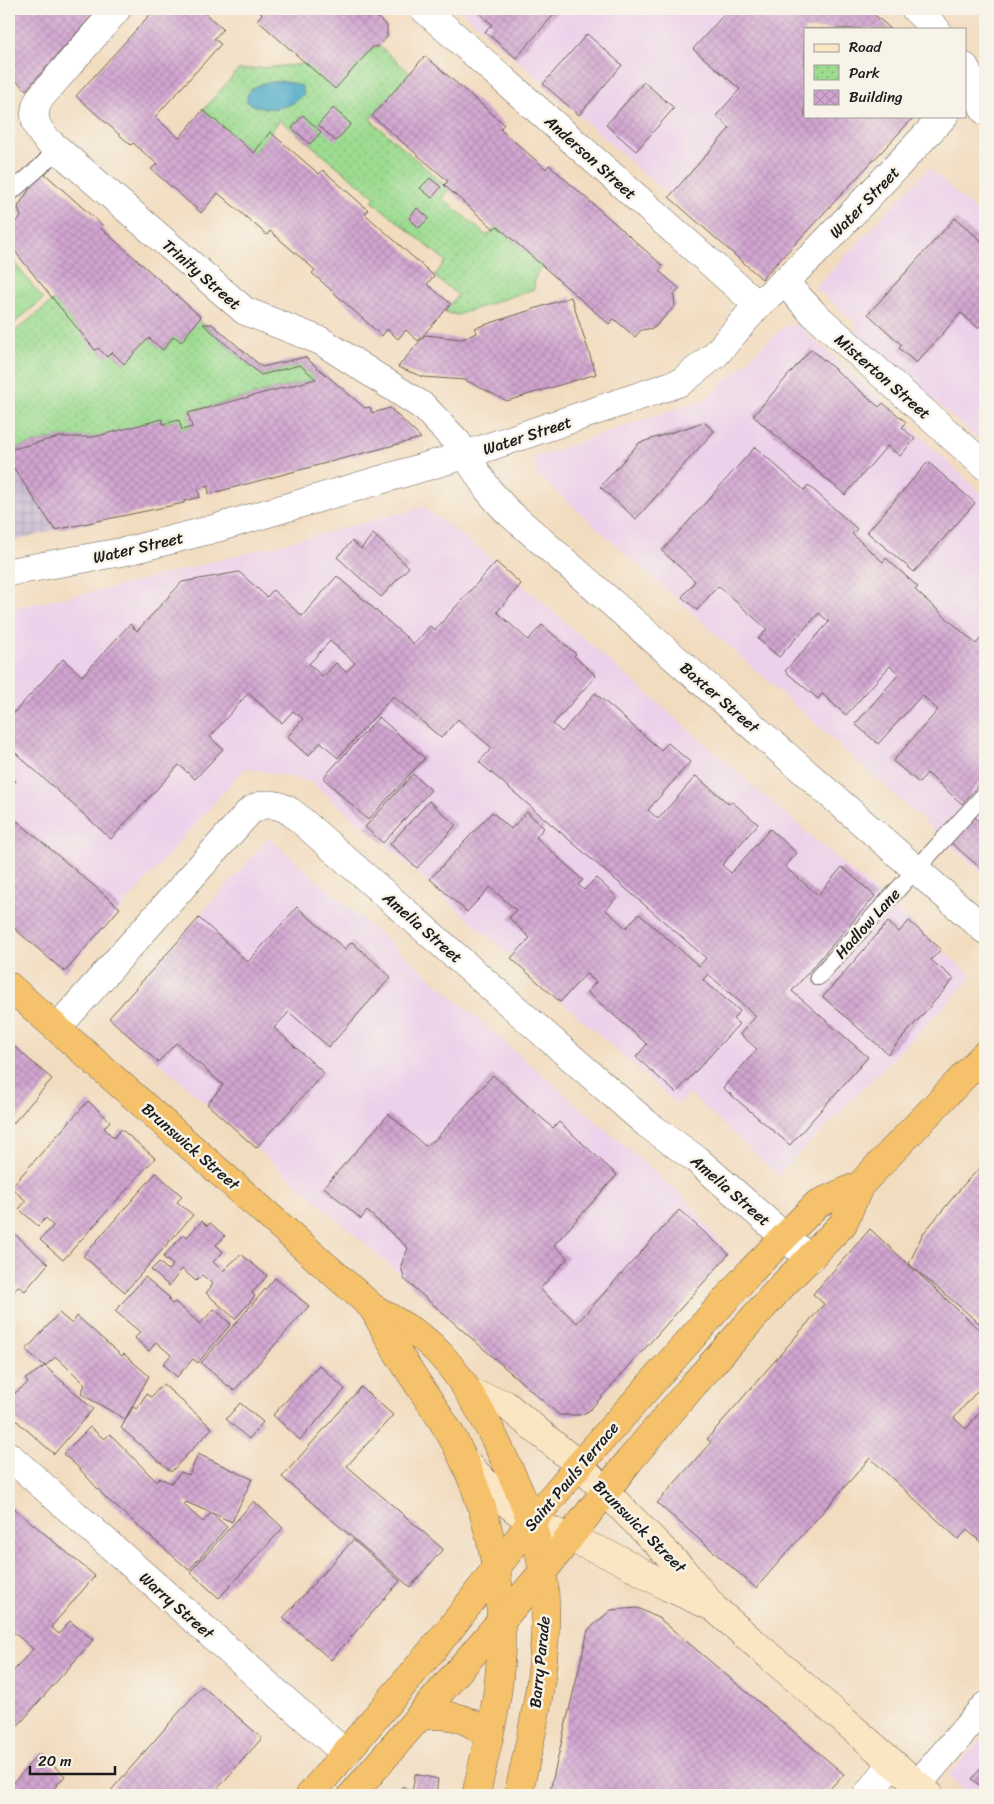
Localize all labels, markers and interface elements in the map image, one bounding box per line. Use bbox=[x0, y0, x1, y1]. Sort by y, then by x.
legend bbox=[804, 28, 966, 118]
text: Road bbox=[849, 34, 882, 60]
text: Park bbox=[849, 60, 880, 86]
text: Building bbox=[849, 84, 903, 110]
street label: Anderson Street bbox=[537, 107, 644, 207]
street label: Water Street bbox=[822, 159, 907, 246]
street label: Trinity Street bbox=[155, 231, 248, 317]
street label: Misterton Street bbox=[828, 326, 938, 427]
street label: Water Street bbox=[479, 407, 576, 464]
street label: Water Street bbox=[90, 523, 186, 572]
street label: Baxter Street bbox=[673, 654, 767, 741]
street label: Hadlow Lane bbox=[827, 881, 908, 966]
street label: Amelia Street bbox=[375, 883, 469, 971]
street label: Brunswick Street bbox=[135, 1095, 247, 1198]
street label: Amelia Street bbox=[683, 1146, 777, 1234]
street label: Saint Pauls Terrace bbox=[516, 1415, 626, 1538]
street label: Brunswick Street bbox=[586, 1473, 694, 1580]
street label: Warry Street bbox=[132, 1564, 221, 1647]
street label: Barry Parade bbox=[520, 1615, 559, 1709]
scale bar bbox=[30, 1744, 115, 1776]
text: 20 m bbox=[38, 1748, 72, 1774]

